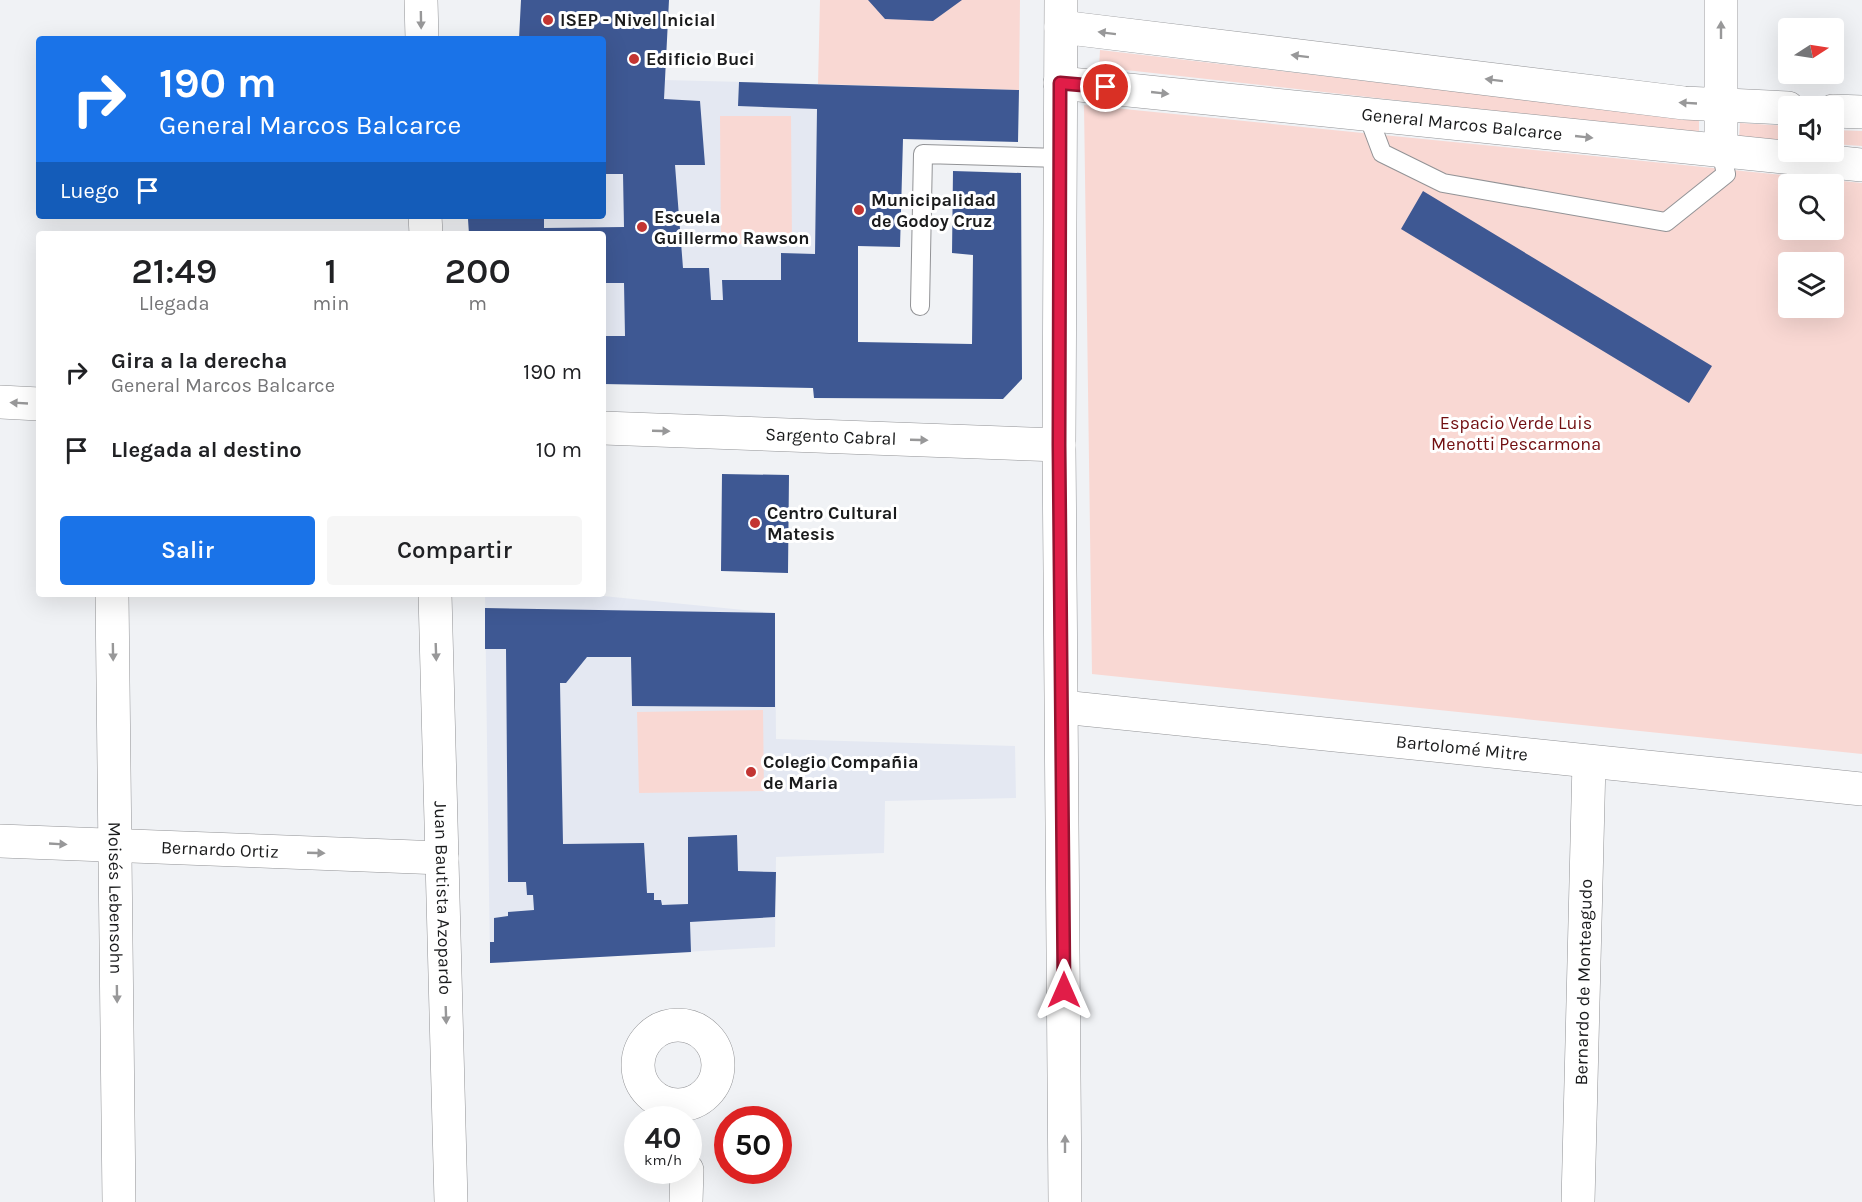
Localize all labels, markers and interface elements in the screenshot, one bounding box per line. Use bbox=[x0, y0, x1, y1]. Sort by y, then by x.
place label: ISEP - Nivel Inicial bbox=[560, 9, 716, 31]
one-way arrow bbox=[416, 10, 426, 29]
marker: ISEP - Nivel Inicial bbox=[541, 13, 555, 27]
north arrow bbox=[1778, 18, 1844, 84]
map controls bbox=[1778, 18, 1844, 318]
one-way arrow bbox=[1716, 20, 1726, 39]
one-way arrow bbox=[1097, 28, 1116, 37]
place label: Edificio Buci bbox=[646, 48, 755, 70]
one-way arrow bbox=[1291, 51, 1310, 61]
marker: Edificio Buci bbox=[627, 52, 641, 66]
text: 190 m bbox=[159, 58, 277, 108]
icon: right bbox=[60, 60, 138, 138]
pin bbox=[1080, 61, 1131, 112]
icon: arrive bbox=[1089, 70, 1122, 103]
one-way arrow bbox=[1484, 75, 1503, 84]
one-way arrow bbox=[1151, 88, 1170, 98]
button: sound bbox=[1778, 96, 1844, 162]
one-way arrow bbox=[1678, 98, 1697, 107]
street label: General Marcos Balcarce bbox=[1360, 103, 1563, 145]
text: General Marcos Balcarce bbox=[159, 109, 461, 141]
one-way arrow bbox=[1574, 132, 1593, 142]
icon: arrive bbox=[131, 174, 164, 207]
button: search bbox=[1778, 174, 1844, 240]
text: Luego bbox=[60, 178, 119, 204]
place label: Municipalidad de Godoy Cruz bbox=[871, 189, 996, 232]
marker: Municipalidad de Godoy Cruz bbox=[852, 203, 866, 217]
place label: Escuela Guillermo Rawson bbox=[654, 206, 809, 249]
marker: Escuela Guillermo Rawson bbox=[635, 220, 649, 234]
text: 21:49 bbox=[131, 250, 217, 292]
text: 1 bbox=[325, 250, 337, 292]
text: 200 bbox=[444, 250, 511, 292]
button: layers bbox=[1778, 252, 1844, 318]
text: Llegada bbox=[139, 292, 209, 315]
text: min bbox=[313, 292, 349, 315]
text: m bbox=[468, 292, 487, 315]
text: Gira a la derecha bbox=[111, 348, 287, 374]
icon: right bbox=[60, 356, 93, 389]
text: 190 m bbox=[523, 359, 582, 385]
text: General Marcos Balcarce bbox=[111, 374, 335, 397]
one-way arrow bbox=[10, 398, 29, 407]
park label: Espacio Verde Luis Menotti Pescarmona bbox=[1431, 412, 1601, 455]
street label: Sargento Cabral bbox=[765, 423, 897, 450]
one-way arrow bbox=[652, 426, 671, 435]
icon: arrive bbox=[60, 434, 93, 467]
one-way arrow bbox=[910, 435, 929, 444]
text: Llegada al destino bbox=[111, 437, 302, 463]
text: 10 m bbox=[536, 437, 582, 463]
place label: Centro Cultural Matesis bbox=[767, 502, 898, 545]
button: Salir bbox=[60, 516, 315, 585]
button: Compartir bbox=[327, 516, 582, 585]
marker: Centro Cultural Matesis bbox=[748, 516, 762, 530]
one-way arrow bbox=[108, 643, 118, 662]
one-way arrow bbox=[432, 643, 441, 662]
street label: Bartolomé Mitre bbox=[1395, 730, 1529, 766]
place label: Colegio Compañia de Maria bbox=[763, 751, 919, 794]
marker: Colegio Compañia de Maria bbox=[744, 765, 758, 779]
street label: Juan Bautista Azopardo bbox=[429, 801, 457, 995]
street label: Moisés Lebensohn bbox=[104, 822, 127, 974]
street label: Bernardo Ortiz bbox=[161, 836, 279, 863]
one-way arrow bbox=[49, 839, 68, 848]
one-way arrow bbox=[307, 849, 326, 858]
street label: Bernardo de Monteagudo bbox=[1570, 878, 1597, 1086]
position arrow bbox=[1032, 958, 1096, 1022]
one-way arrow bbox=[112, 985, 122, 1004]
one-way arrow bbox=[442, 1006, 451, 1025]
speed limit sign: 50 bbox=[714, 1106, 792, 1184]
text: 40 bbox=[645, 1120, 681, 1156]
one-way arrow bbox=[1060, 1134, 1070, 1153]
text: km/h bbox=[644, 1151, 682, 1169]

